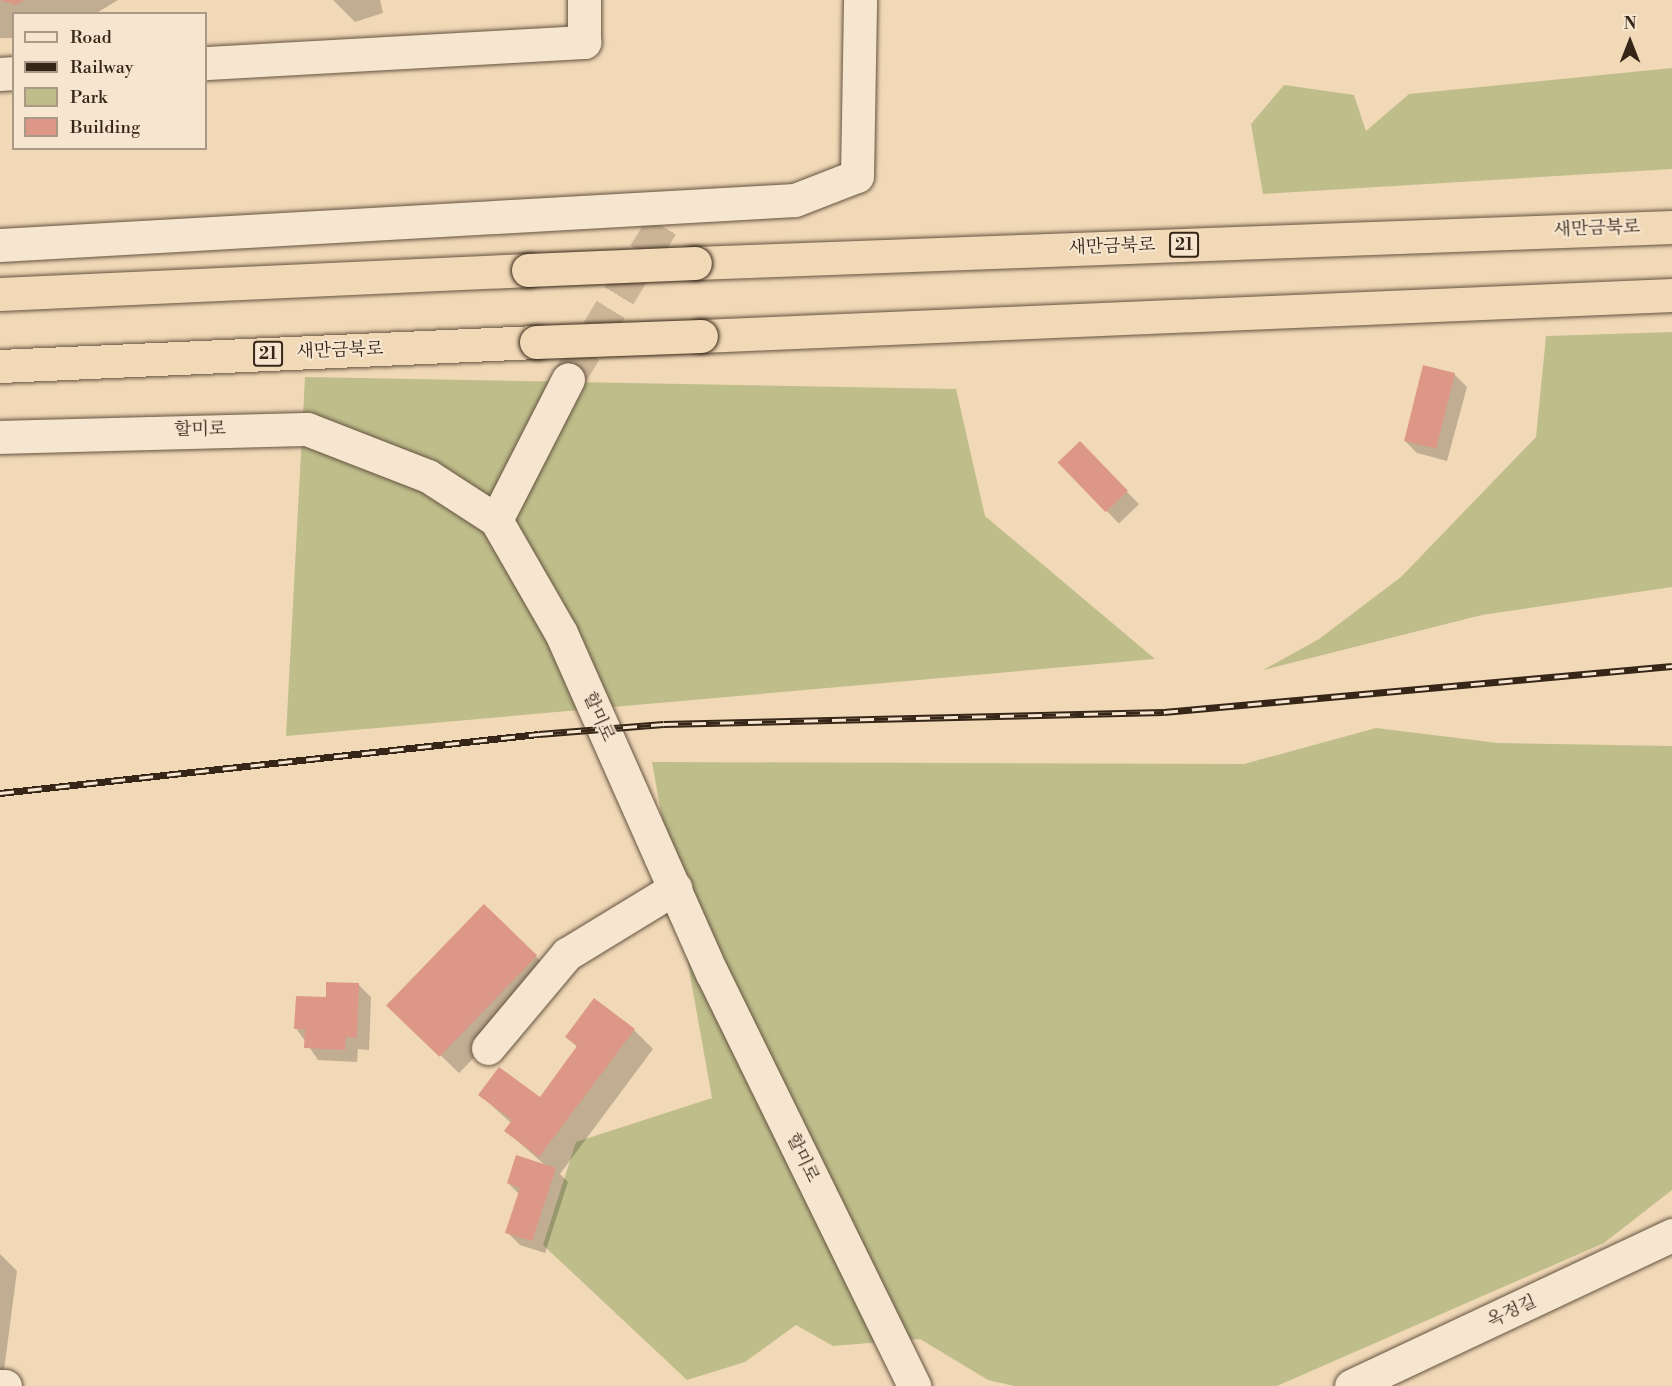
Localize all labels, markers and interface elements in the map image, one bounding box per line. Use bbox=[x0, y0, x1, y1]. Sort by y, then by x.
legend bbox=[12, 12, 207, 150]
north arrow bbox=[1600, 12, 1660, 72]
text: N bbox=[1624, 14, 1636, 34]
text: Road bbox=[70, 26, 112, 49]
text: Railway bbox=[70, 56, 133, 79]
text: Park bbox=[70, 86, 107, 109]
text: Building bbox=[70, 116, 140, 139]
street label: 새만금북로 bbox=[1553, 217, 1641, 241]
road number: 21 bbox=[1169, 232, 1199, 258]
street label: 새만금북로 bbox=[1068, 235, 1156, 259]
street label: 새만금북로 bbox=[296, 339, 384, 363]
road number: 21 bbox=[253, 341, 283, 367]
street label: 할미로 bbox=[174, 419, 226, 441]
street label: 할미로 bbox=[578, 689, 618, 745]
street label: 할미로 bbox=[781, 1130, 823, 1186]
street label: 옥정길 bbox=[1484, 1291, 1540, 1333]

